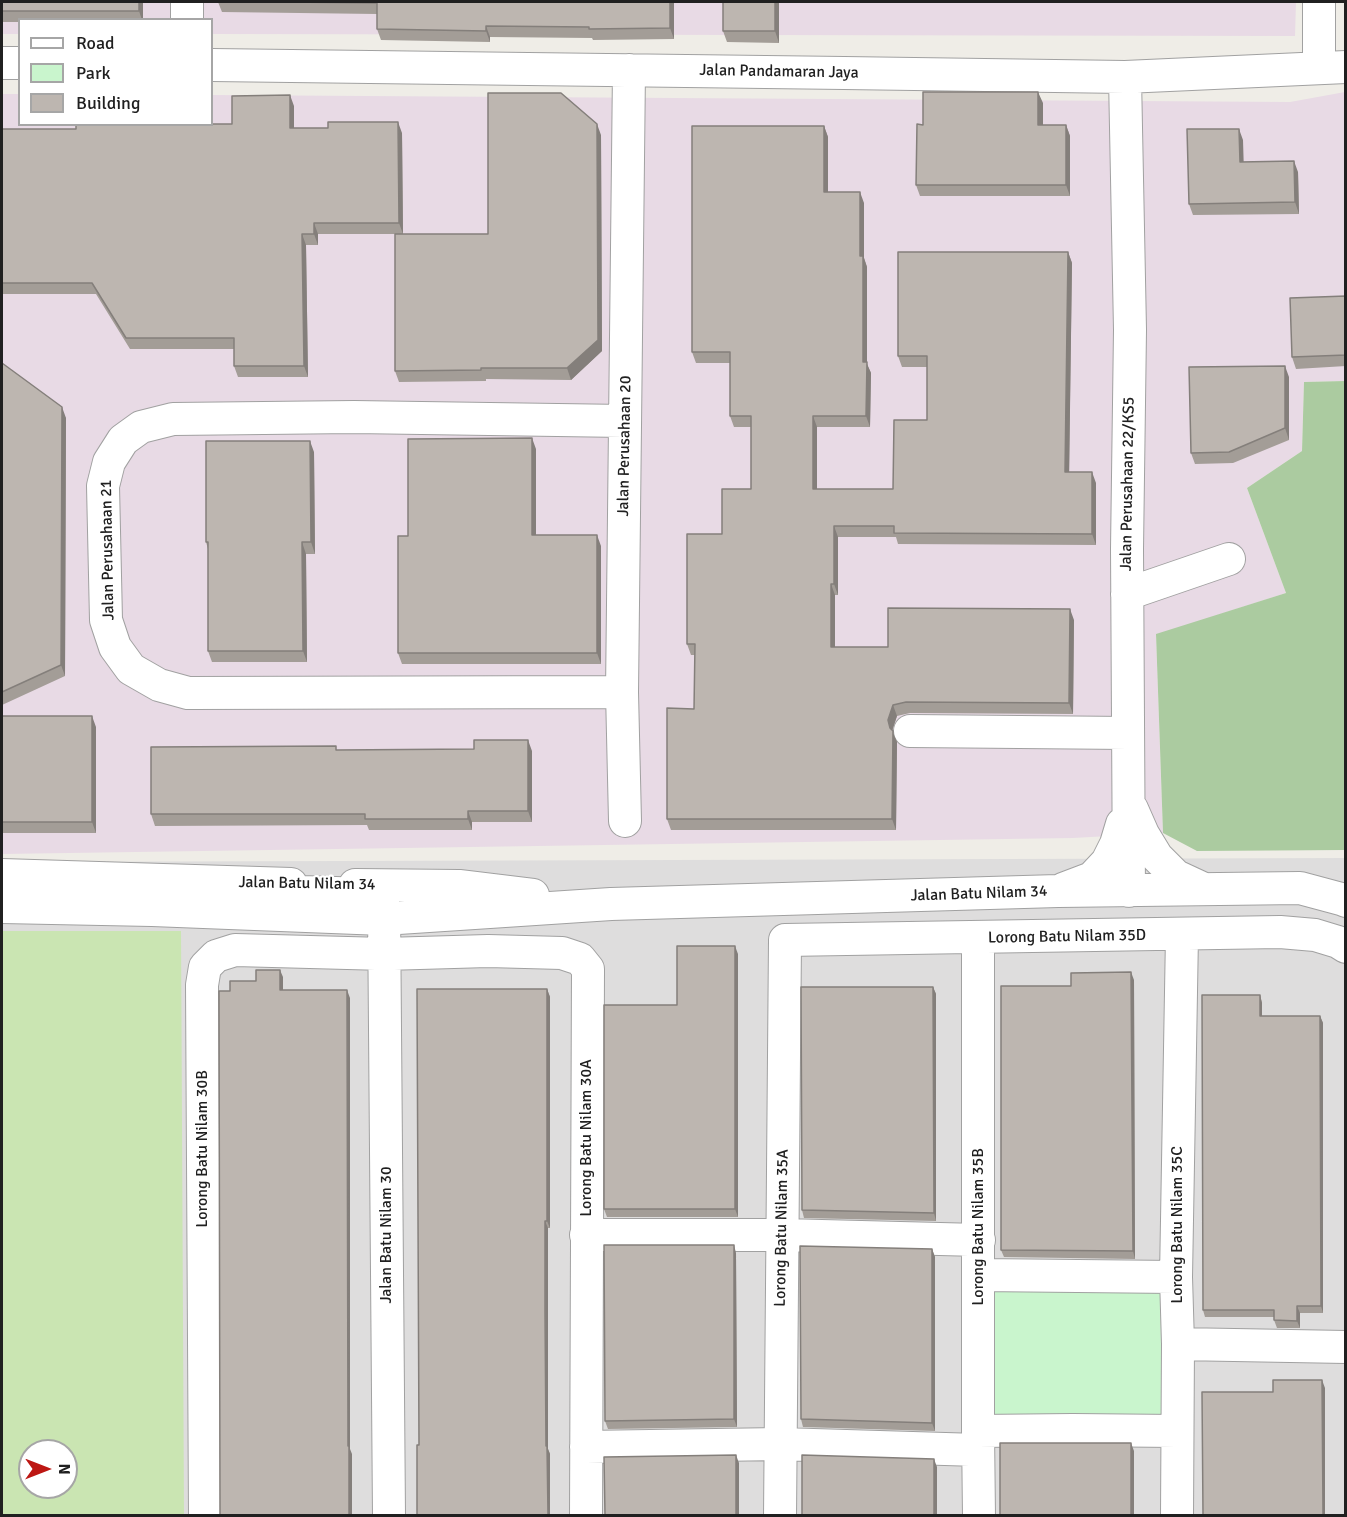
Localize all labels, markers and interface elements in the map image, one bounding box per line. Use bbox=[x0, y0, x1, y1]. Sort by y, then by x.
legend bbox=[18, 18, 213, 126]
text: Road bbox=[76, 32, 115, 54]
street label: Jalan Pandamaran Jaya bbox=[699, 61, 859, 83]
text: Park bbox=[76, 62, 111, 84]
text: Building bbox=[76, 92, 140, 114]
street label: Jalan Perusahaan 20 bbox=[614, 375, 636, 517]
street label: Jalan Perusahaan 22/KS5 bbox=[1117, 397, 1139, 571]
street label: Jalan Perusahaan 21 bbox=[97, 479, 119, 621]
street label: Jalan Batu Nilam 34 bbox=[238, 873, 376, 895]
street label: Jalan Batu Nilam 34 bbox=[910, 882, 1048, 906]
street label: Lorong Batu Nilam 35D bbox=[988, 926, 1146, 948]
street label: Lorong Batu Nilam 30A bbox=[577, 1059, 597, 1217]
street label: Lorong Batu Nilam 30B bbox=[193, 1070, 213, 1228]
street label: Lorong Batu Nilam 35C bbox=[1168, 1146, 1188, 1304]
street label: Lorong Batu Nilam 35B bbox=[969, 1148, 989, 1306]
street label: Lorong Batu Nilam 35A bbox=[771, 1149, 793, 1307]
street label: Jalan Batu Nilam 30 bbox=[377, 1166, 397, 1304]
north arrow bbox=[18, 1439, 78, 1499]
text: N bbox=[54, 1463, 74, 1475]

